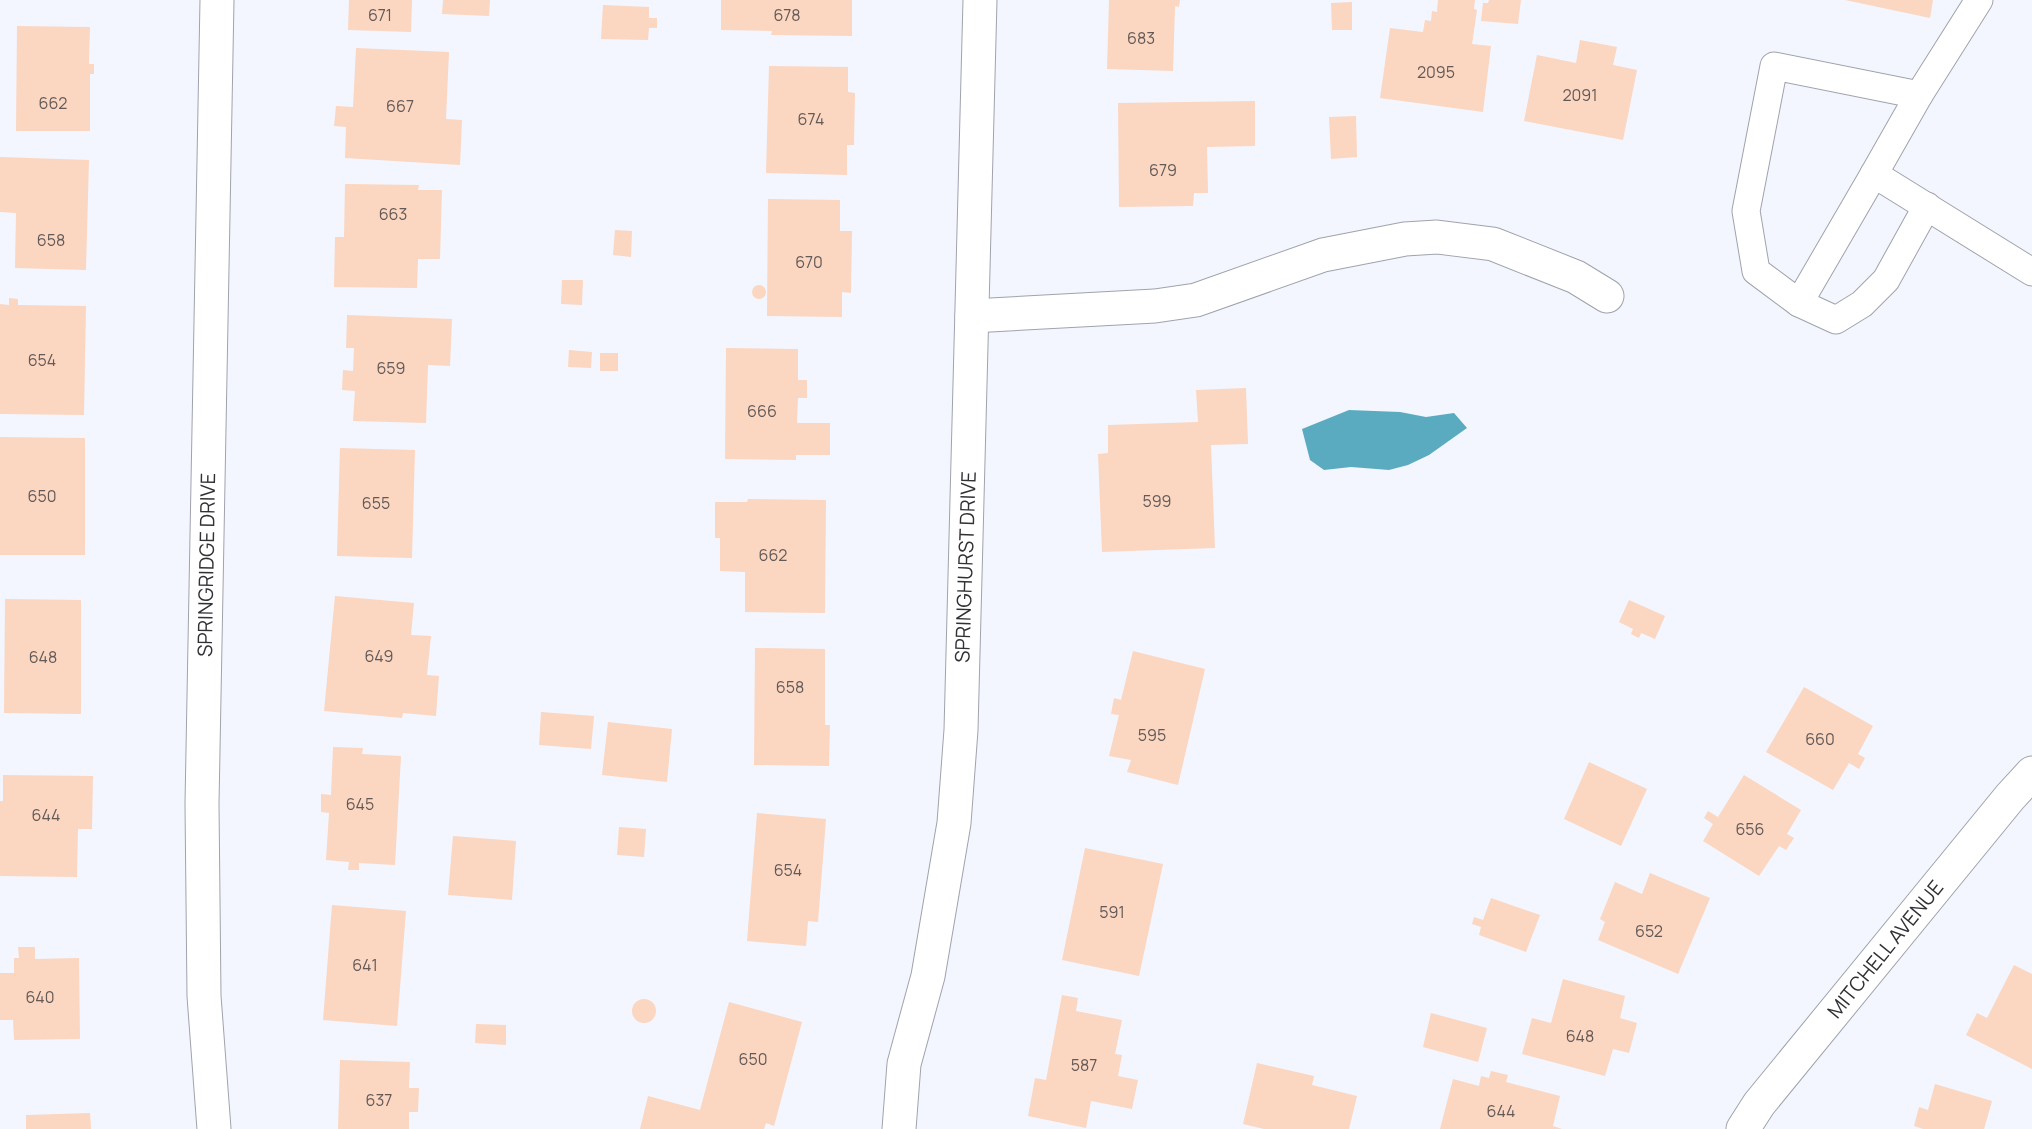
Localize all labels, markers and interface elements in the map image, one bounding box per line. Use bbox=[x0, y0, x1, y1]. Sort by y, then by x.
house number: 671 bbox=[368, 4, 392, 26]
house number: 678 bbox=[773, 4, 801, 26]
house number: 683 bbox=[1127, 27, 1155, 49]
house number: 2095 bbox=[1417, 61, 1455, 83]
house number: 2091 bbox=[1562, 84, 1598, 106]
house number: 662 bbox=[39, 92, 67, 114]
house number: 667 bbox=[386, 95, 414, 117]
house number: 674 bbox=[798, 108, 824, 130]
house number: 679 bbox=[1149, 159, 1177, 181]
house number: 663 bbox=[379, 203, 407, 225]
house number: 658 bbox=[37, 229, 65, 251]
house number: 670 bbox=[795, 251, 823, 273]
house number: 654 bbox=[28, 349, 56, 371]
house number: 659 bbox=[376, 357, 406, 379]
house number: 666 bbox=[747, 400, 777, 422]
street label: SPRINGHURST DRIVE bbox=[948, 471, 982, 663]
street label: SPRINGRIDGE DRIVE bbox=[191, 473, 221, 657]
house number: 650 bbox=[28, 485, 56, 507]
house number: 599 bbox=[1142, 490, 1172, 512]
house number: 655 bbox=[362, 492, 390, 514]
house number: 662 bbox=[759, 544, 787, 566]
house number: 649 bbox=[364, 645, 394, 667]
house number: 648 bbox=[29, 646, 57, 668]
house number: 658 bbox=[776, 676, 804, 698]
house number: 595 bbox=[1138, 724, 1166, 746]
house number: 660 bbox=[1805, 728, 1835, 750]
house number: 645 bbox=[346, 793, 374, 815]
house number: 644 bbox=[32, 804, 60, 826]
house number: 656 bbox=[1735, 818, 1765, 840]
house number: 654 bbox=[774, 859, 802, 881]
street label: MITCHELL AVENUE bbox=[1821, 874, 1949, 1024]
house number: 591 bbox=[1099, 901, 1125, 923]
house number: 652 bbox=[1635, 920, 1663, 942]
house number: 641 bbox=[352, 954, 378, 976]
house number: 640 bbox=[25, 986, 55, 1008]
house number: 648 bbox=[1566, 1025, 1594, 1047]
house number: 650 bbox=[739, 1048, 767, 1070]
house number: 587 bbox=[1071, 1054, 1097, 1076]
house number: 637 bbox=[366, 1089, 392, 1111]
house number: 644 bbox=[1487, 1100, 1515, 1122]

